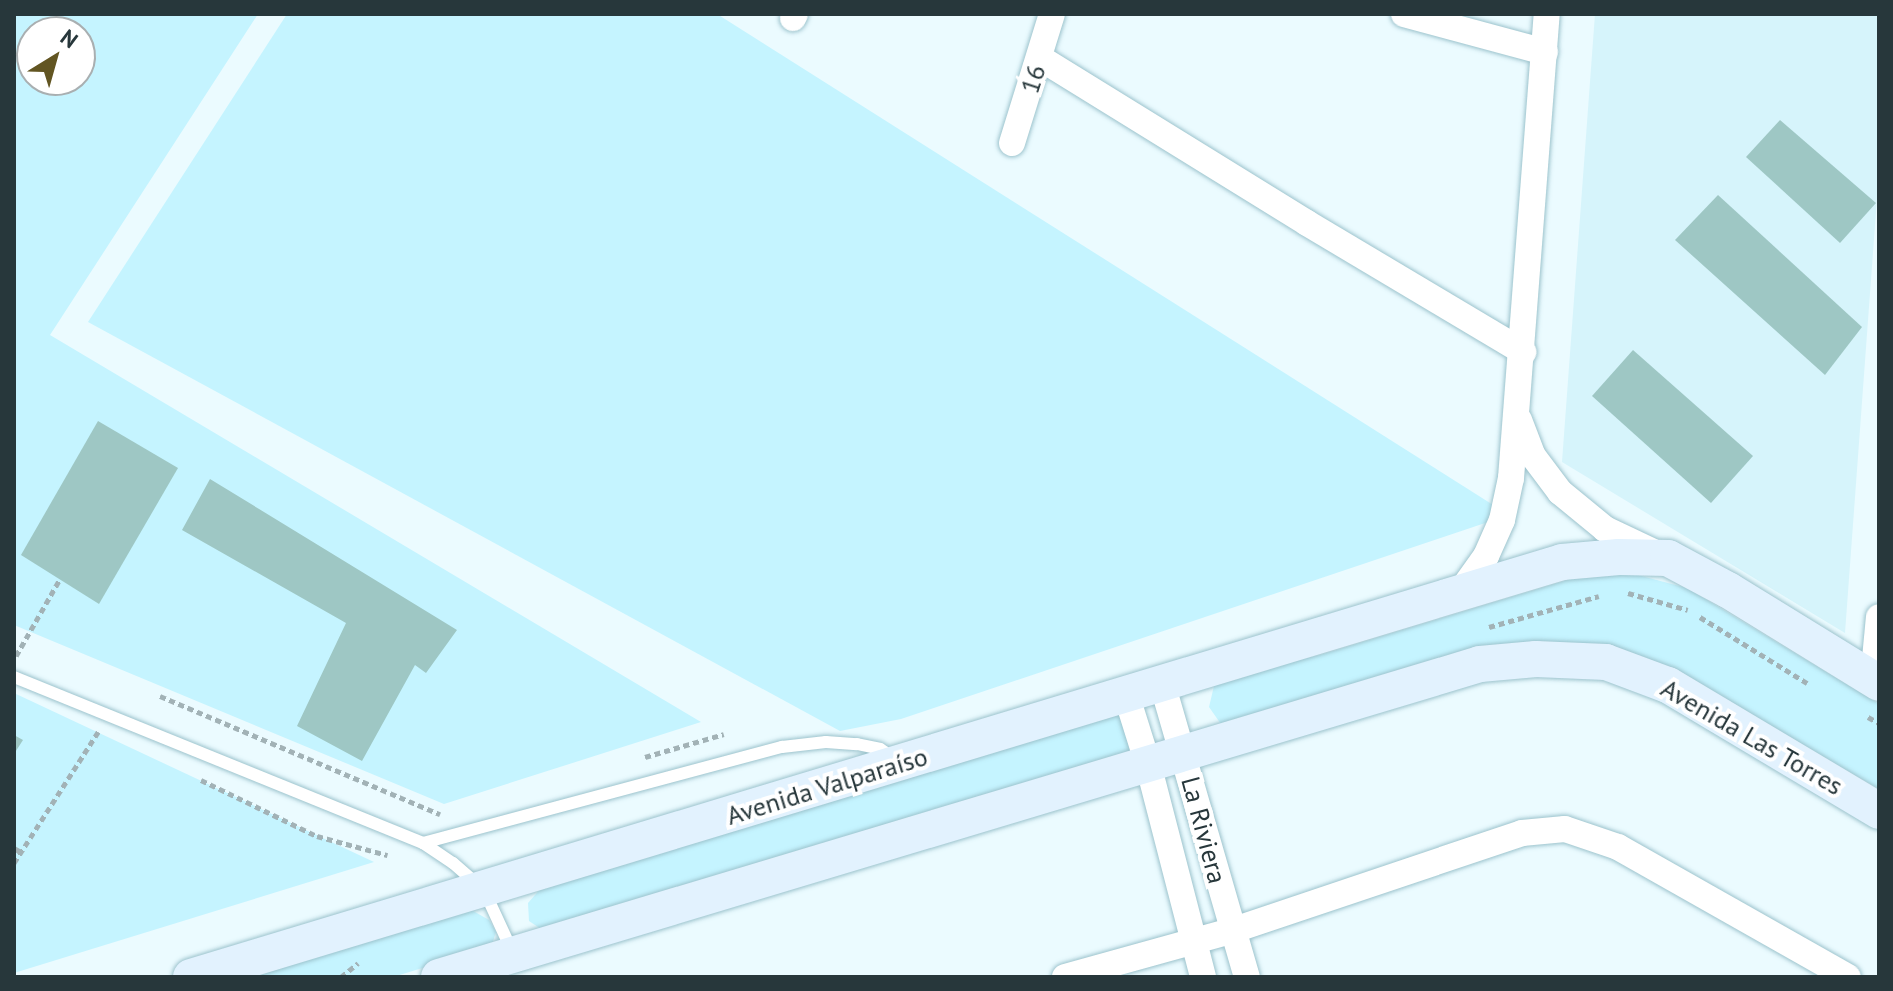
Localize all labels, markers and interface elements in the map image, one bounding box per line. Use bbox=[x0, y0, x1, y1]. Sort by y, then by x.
north arrow bbox=[16, 16, 96, 96]
text: N bbox=[55, 23, 83, 54]
street label: 16 bbox=[1014, 61, 1052, 97]
street label: Avenida Las Torres bbox=[1655, 672, 1849, 802]
street label: Avenida Valparaíso bbox=[722, 740, 932, 832]
street label: La Riviera bbox=[1175, 773, 1233, 887]

